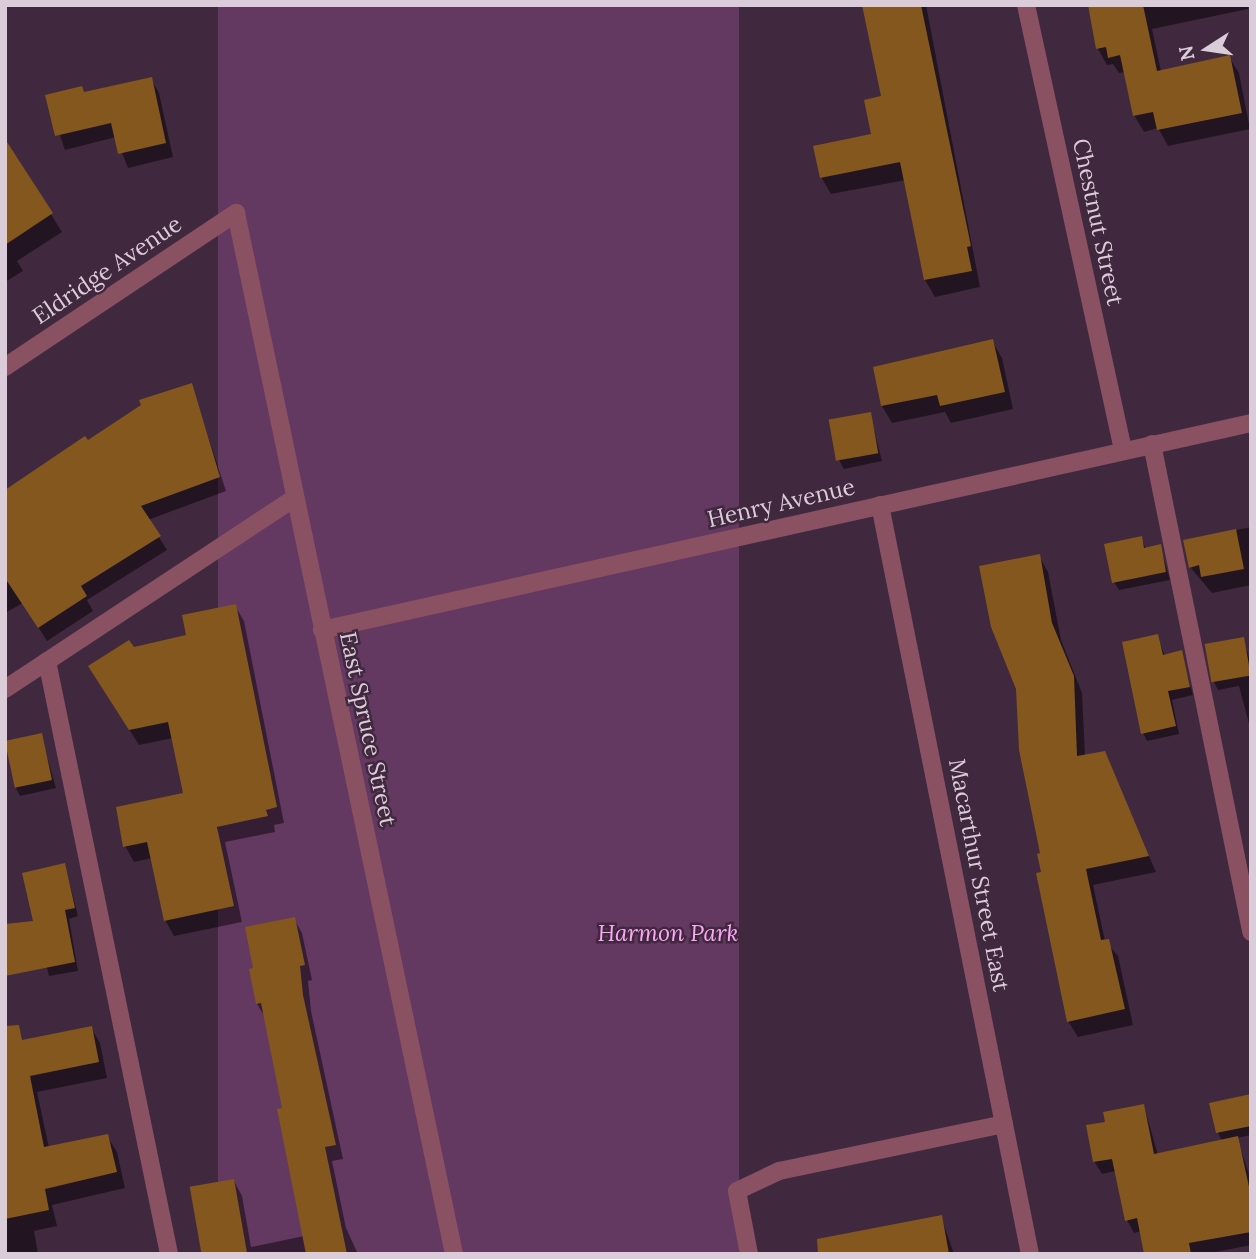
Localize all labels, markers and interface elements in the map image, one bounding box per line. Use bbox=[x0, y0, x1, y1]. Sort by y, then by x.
north arrow bbox=[1172, 14, 1242, 84]
text: N bbox=[1173, 44, 1200, 63]
street label: Chestnut Street bbox=[1067, 136, 1129, 308]
street label: Eldridge Avenue bbox=[27, 210, 187, 330]
street label: Henry Avenue bbox=[705, 473, 857, 533]
street label: East Spruce Street bbox=[334, 629, 402, 829]
street label: Macarthur Street East bbox=[943, 756, 1015, 994]
park label: Harmon Park bbox=[597, 919, 739, 947]

